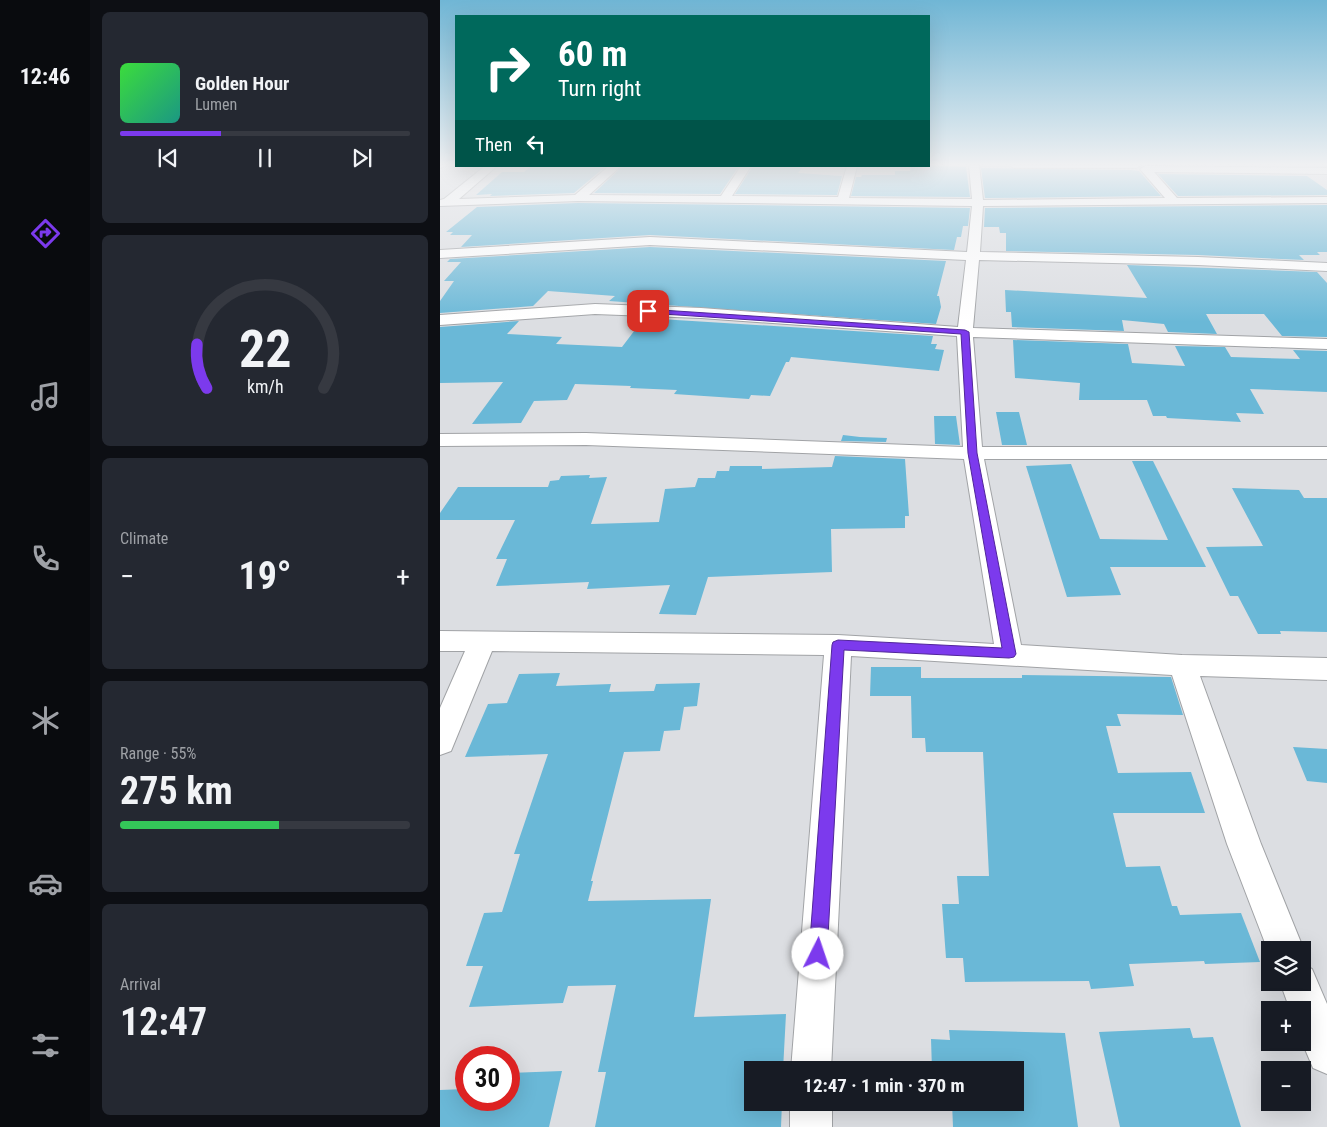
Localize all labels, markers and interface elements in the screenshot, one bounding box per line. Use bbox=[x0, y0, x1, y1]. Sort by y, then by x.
text: 60 m bbox=[558, 34, 627, 75]
icon: right bbox=[475, 35, 540, 100]
text: 12:46 bbox=[20, 64, 70, 89]
text: Golden Hour bbox=[195, 72, 289, 95]
text: Turn right bbox=[558, 76, 641, 101]
text: Lumen bbox=[195, 95, 237, 114]
icon: left bbox=[522, 130, 550, 158]
text: Then bbox=[475, 133, 512, 156]
icon: previous bbox=[154, 144, 182, 172]
icon: pause bbox=[251, 144, 279, 172]
icon: next bbox=[348, 144, 376, 172]
icon: directions bbox=[28, 216, 63, 251]
pin bbox=[627, 290, 669, 332]
icon: arrive bbox=[634, 297, 662, 325]
text: 22 bbox=[239, 319, 291, 380]
text: km/h bbox=[247, 376, 283, 397]
icon: music bbox=[28, 379, 63, 414]
text: Climate bbox=[120, 529, 168, 548]
icon: phone bbox=[28, 541, 63, 576]
text: 19° bbox=[238, 554, 292, 598]
text: − bbox=[120, 560, 134, 593]
text: + bbox=[396, 560, 410, 593]
icon: climate bbox=[28, 703, 63, 738]
text: Range · 55% bbox=[120, 744, 196, 763]
text: 275 km bbox=[120, 769, 233, 813]
icon: car bbox=[28, 866, 63, 901]
position arrow bbox=[791, 927, 843, 979]
map controls bbox=[1261, 941, 1311, 1111]
button: layers bbox=[1261, 941, 1311, 991]
text: Arrival bbox=[120, 975, 161, 994]
text: 12:47 bbox=[120, 1000, 207, 1044]
button: + bbox=[1261, 1001, 1311, 1051]
icon: filters bbox=[28, 1028, 63, 1063]
speed limit sign: 30 bbox=[455, 1046, 520, 1111]
button: − bbox=[1261, 1061, 1311, 1111]
text: 12:47 · 1 min · 370 m bbox=[803, 1074, 965, 1097]

